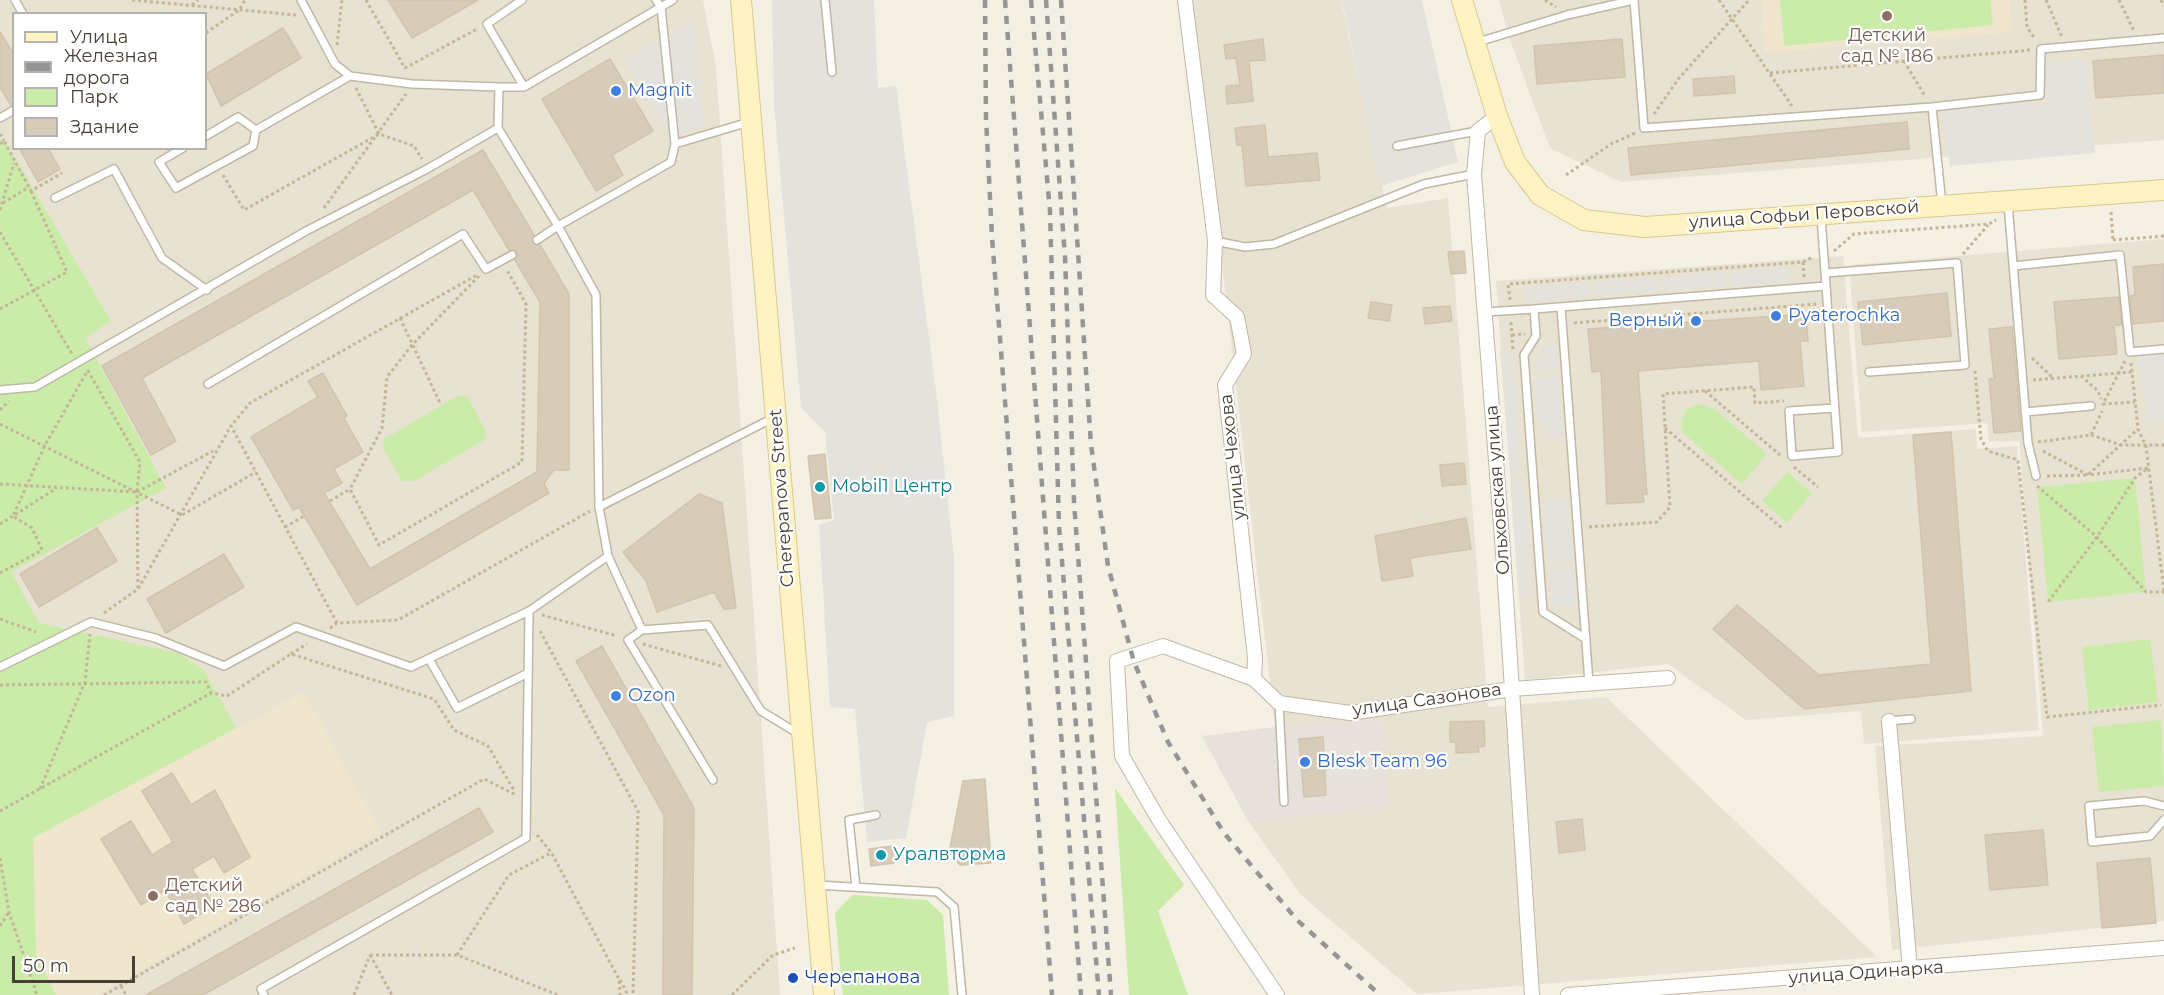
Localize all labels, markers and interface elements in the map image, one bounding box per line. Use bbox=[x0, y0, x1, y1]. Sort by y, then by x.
marker: Детский сад № 186 bbox=[1880, 9, 1894, 23]
legend bbox=[12, 12, 207, 150]
place label: Детский сад № 186 bbox=[1841, 25, 1933, 68]
text: Улица bbox=[70, 26, 128, 48]
text: Железная дорога bbox=[64, 45, 158, 89]
place label: Magnit bbox=[628, 80, 692, 102]
marker: Magnit bbox=[609, 84, 623, 98]
text: Парк bbox=[70, 86, 118, 108]
text: Здание bbox=[70, 116, 139, 138]
street label: улица Софьи Перовской bbox=[1688, 196, 1920, 234]
place label: Pyaterochka bbox=[1788, 305, 1900, 327]
marker: Pyaterochka bbox=[1769, 309, 1783, 323]
place label: Верный bbox=[1608, 310, 1684, 332]
marker: Верный bbox=[1689, 314, 1703, 328]
street label: улица Чехова bbox=[1216, 393, 1250, 521]
street label: Ольховская улица bbox=[1481, 404, 1515, 576]
street label: Cherepanova Street bbox=[765, 408, 799, 588]
place label: Mobil1 Центр bbox=[832, 476, 952, 498]
marker: Mobil1 Центр bbox=[813, 480, 827, 494]
street label: улица Сазонова bbox=[1351, 679, 1503, 721]
place label: Ozon bbox=[628, 685, 676, 707]
marker: Ozon bbox=[609, 689, 623, 703]
place label: Blesk Team 96 bbox=[1317, 751, 1447, 773]
marker: Blesk Team 96 bbox=[1298, 755, 1312, 769]
place label: Уралвторма bbox=[893, 844, 1006, 866]
marker: Уралвторма bbox=[874, 848, 888, 862]
place label: Детский сад № 286 bbox=[165, 875, 261, 918]
marker: Детский сад № 286 bbox=[146, 889, 160, 903]
scale bar bbox=[15, 944, 138, 982]
text: 50 m bbox=[23, 955, 69, 977]
street label: улица Одинарка bbox=[1788, 957, 1944, 989]
place label: Черепанова bbox=[805, 967, 920, 989]
marker: Черепанова bbox=[786, 971, 800, 985]

